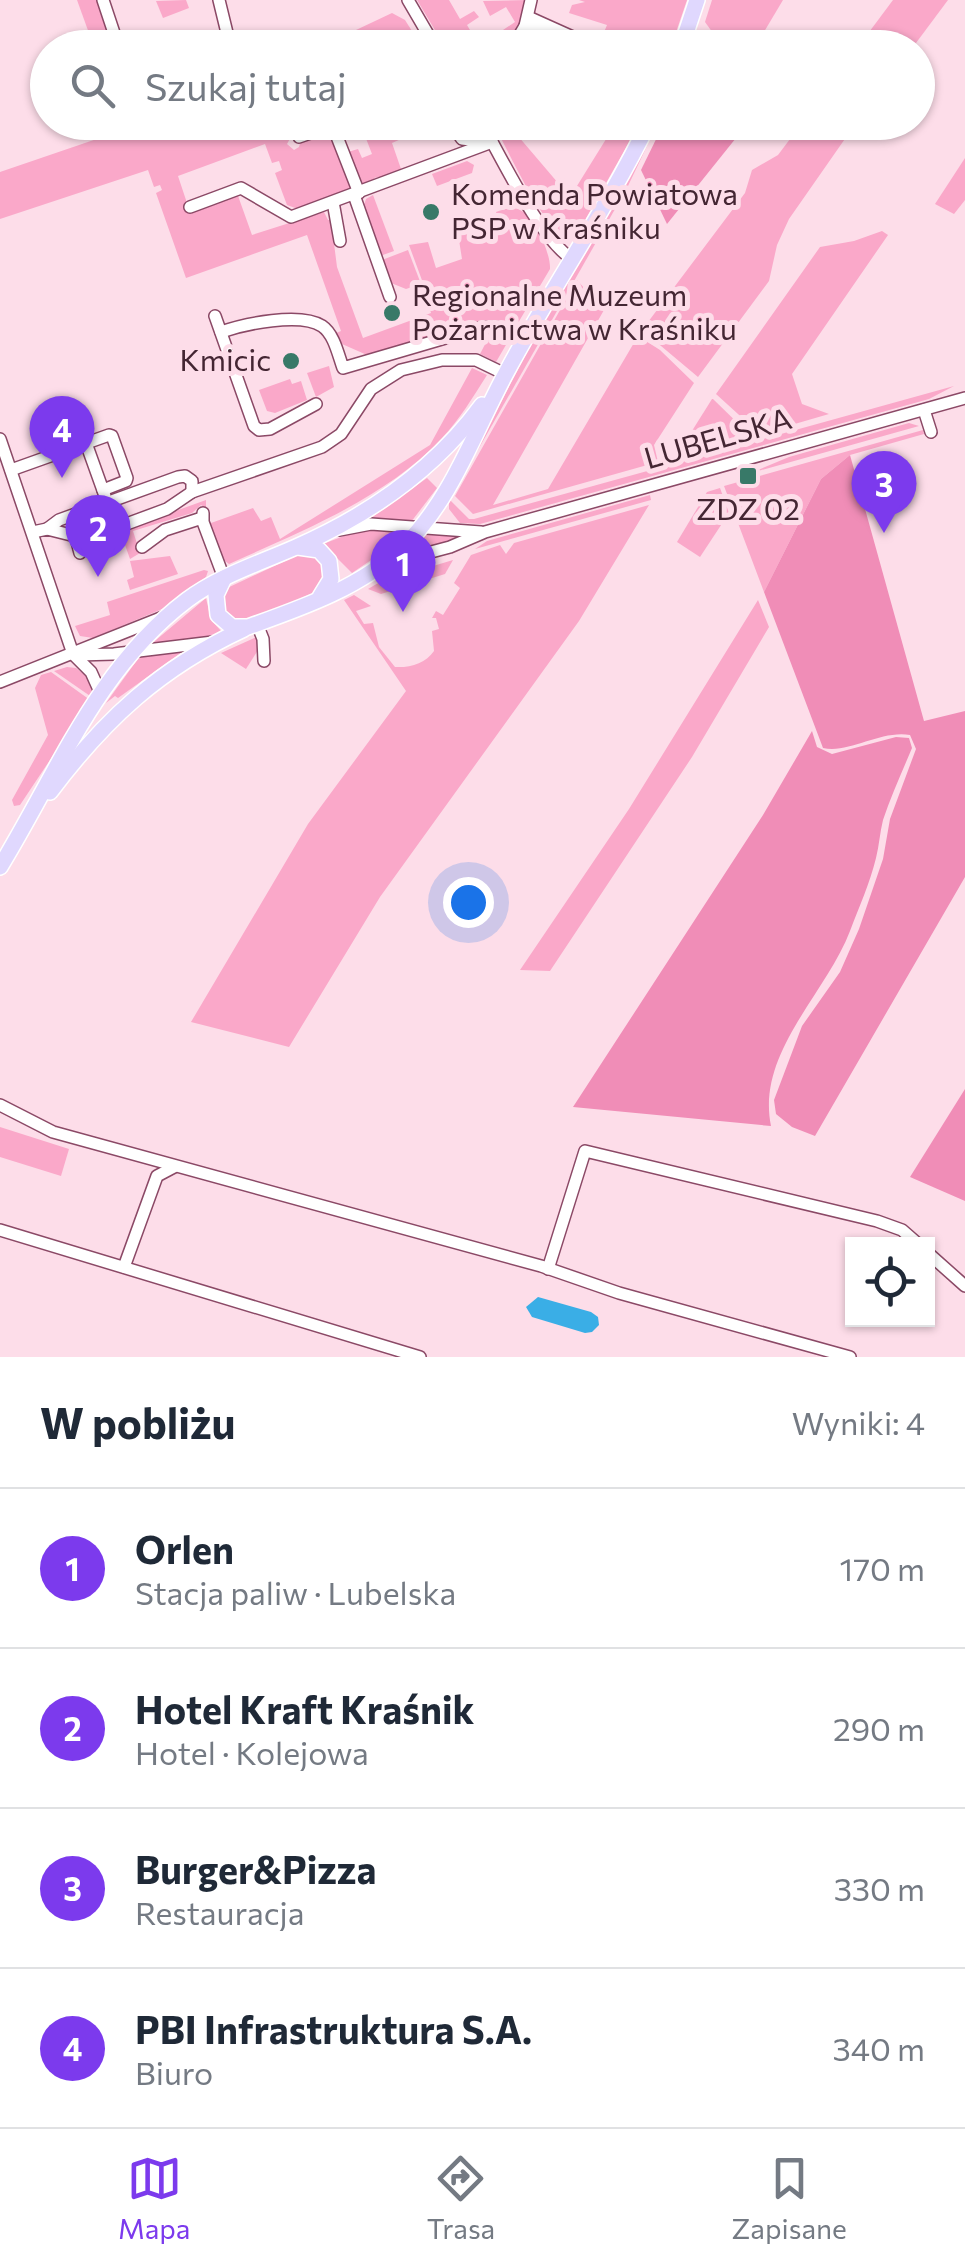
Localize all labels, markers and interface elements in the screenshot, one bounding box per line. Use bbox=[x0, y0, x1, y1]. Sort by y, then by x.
search box bbox=[30, 30, 935, 140]
icon: search bbox=[65, 58, 120, 113]
text: Szukaj tutaj bbox=[145, 62, 347, 109]
place label: Komenda Powiatowa PSP w Kraśniku bbox=[451, 174, 738, 245]
marker: Komenda Powiatowa PSP w Kraśniku bbox=[420, 201, 442, 223]
place label: Regionalne Muzeum Pożarnictwa w Kraśniku bbox=[412, 275, 737, 346]
marker: Regionalne Muzeum Pożarnictwa w Kraśniku bbox=[381, 302, 403, 324]
place label: Kmicic bbox=[180, 340, 271, 377]
marker: Kmicic bbox=[280, 350, 302, 372]
pin: 4 bbox=[30, 396, 94, 478]
street label: LUBELSKA bbox=[639, 398, 795, 475]
pin: 3 bbox=[852, 450, 916, 533]
marker: ZDZ 02 bbox=[737, 465, 759, 487]
place label: ZDZ 02 bbox=[696, 489, 800, 526]
pin: 2 bbox=[66, 494, 130, 577]
pin: 1 bbox=[370, 530, 436, 612]
your location bbox=[443, 877, 494, 928]
map controls bbox=[845, 1237, 935, 1327]
button: locate bbox=[845, 1237, 935, 1327]
text: W pobliżu bbox=[40, 1396, 236, 1448]
text: Wyniki: 4 bbox=[792, 1402, 925, 1442]
text: Orlen bbox=[135, 1525, 234, 1572]
text: 1 bbox=[65, 1548, 80, 1588]
text: 170 m bbox=[840, 1548, 925, 1588]
text: Stacja paliw · Lubelska bbox=[135, 1572, 456, 1612]
text: Hotel Kraft Kraśnik bbox=[135, 1685, 474, 1732]
text: 2 bbox=[63, 1708, 82, 1748]
text: 290 m bbox=[833, 1708, 925, 1748]
text: Hotel · Kolejowa bbox=[135, 1732, 369, 1772]
text: Burger&Pizza bbox=[135, 1845, 376, 1892]
text: 3 bbox=[63, 1868, 82, 1908]
text: 330 m bbox=[834, 1868, 925, 1908]
text: Restauracja bbox=[135, 1892, 304, 1932]
text: PBI Infrastruktura S.A. bbox=[135, 2005, 532, 2052]
text: 4 bbox=[63, 2028, 82, 2068]
text: 340 m bbox=[833, 2028, 925, 2068]
text: Biuro bbox=[135, 2052, 213, 2092]
tab: Mapa bbox=[118, 2151, 191, 2245]
tab: Trasa bbox=[427, 2151, 495, 2245]
tab: Zapisane bbox=[731, 2151, 847, 2245]

